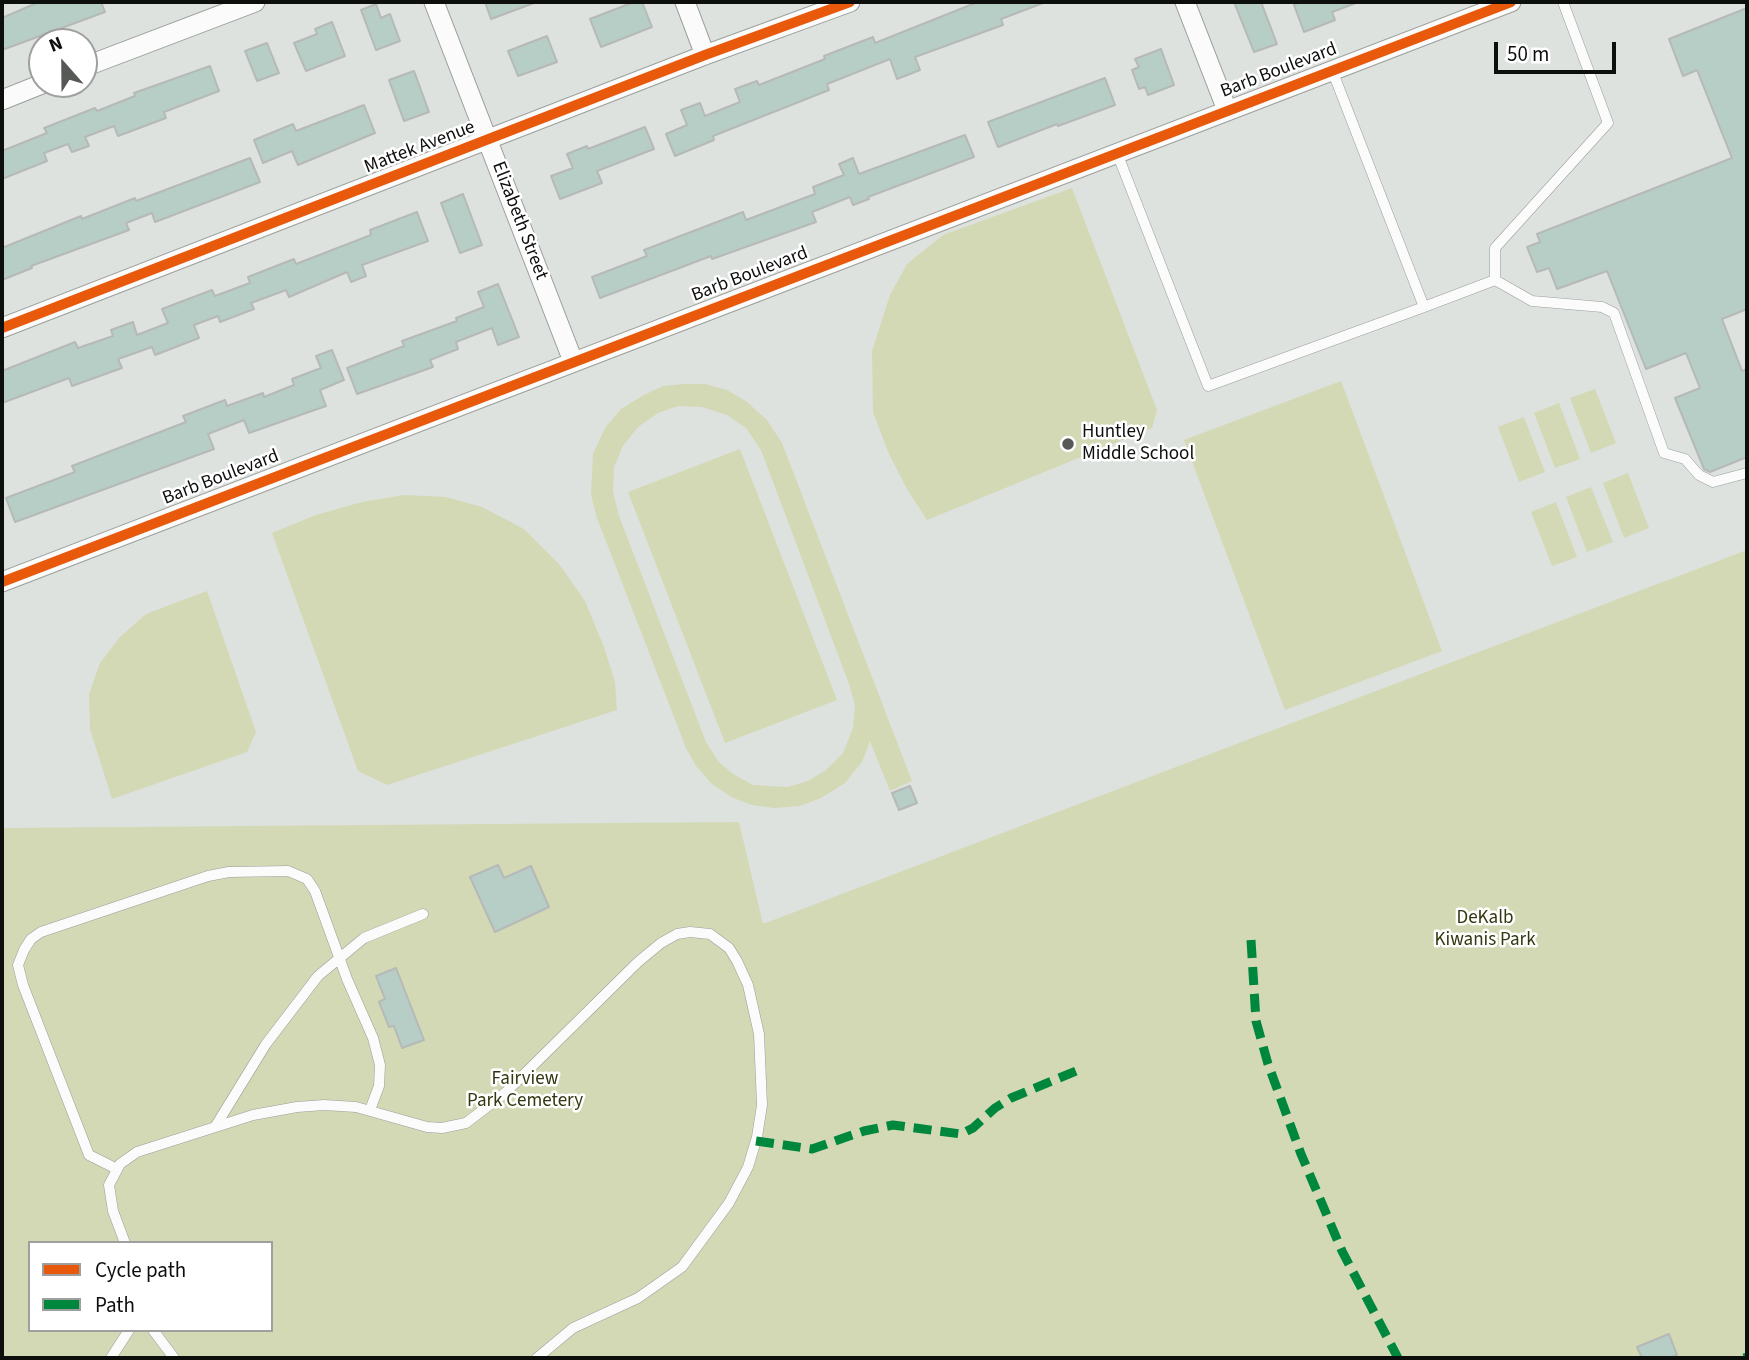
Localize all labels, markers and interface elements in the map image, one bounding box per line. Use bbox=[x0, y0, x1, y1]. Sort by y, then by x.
north arrow bbox=[28, 28, 98, 98]
scale bar bbox=[1497, 28, 1620, 72]
text: N bbox=[45, 30, 67, 60]
street label: Barb Boulevard bbox=[1218, 38, 1340, 104]
text: 50 m bbox=[1507, 39, 1549, 69]
street label: Mattek Avenue bbox=[362, 116, 478, 180]
street label: Elizabeth Street bbox=[486, 159, 552, 283]
street label: Barb Boulevard bbox=[689, 242, 811, 308]
place label: Huntley Middle School bbox=[1082, 422, 1194, 466]
marker: Huntley Middle School bbox=[1060, 436, 1076, 452]
street label: Barb Boulevard bbox=[160, 445, 282, 511]
park label: DeKalb Kiwanis Park bbox=[1434, 908, 1536, 952]
park label: Fairview Park Cemetery bbox=[467, 1069, 583, 1113]
legend bbox=[28, 1241, 273, 1332]
text: Cycle path bbox=[95, 1255, 186, 1285]
text: Path bbox=[95, 1290, 135, 1320]

